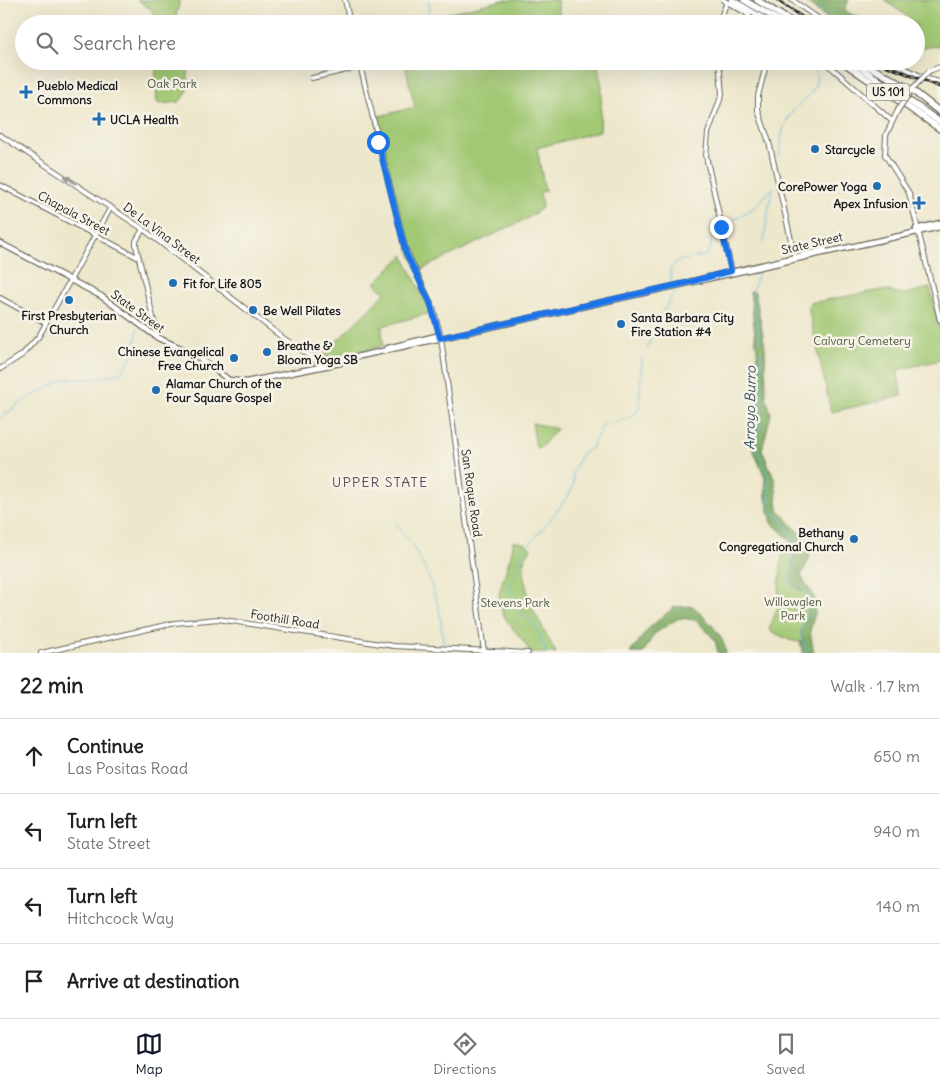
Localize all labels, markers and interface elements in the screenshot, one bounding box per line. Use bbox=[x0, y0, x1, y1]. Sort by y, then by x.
search box bbox=[15, 15, 925, 70]
icon: search bbox=[33, 29, 61, 57]
text: Search here bbox=[73, 31, 176, 55]
park label: Oak Park bbox=[147, 76, 197, 91]
place label: Pueblo Medical Commons bbox=[37, 78, 118, 107]
road number: US 101 bbox=[867, 84, 909, 100]
marker: Pueblo Medical Commons bbox=[19, 85, 33, 99]
marker: UCLA Health bbox=[92, 112, 106, 126]
place label: UCLA Health bbox=[110, 112, 179, 127]
route start bbox=[367, 131, 390, 154]
place label: Starcycle bbox=[825, 142, 876, 158]
marker: Starcycle bbox=[809, 143, 821, 155]
one-way arrow bbox=[64, 175, 77, 185]
place label: CorePower Yoga bbox=[778, 179, 867, 195]
marker: CorePower Yoga bbox=[871, 180, 883, 192]
street label: Chapala Street bbox=[35, 188, 113, 238]
place label: Apex Infusion bbox=[833, 196, 908, 212]
marker: Apex Infusion bbox=[912, 196, 926, 210]
street label: De La Vina Street bbox=[120, 199, 204, 267]
route end bbox=[710, 216, 733, 239]
street label: State Street bbox=[780, 229, 844, 257]
place label: Fit for Life 805 bbox=[183, 276, 262, 291]
marker: Fit for Life 805 bbox=[167, 277, 179, 289]
street label: State Street bbox=[108, 287, 168, 335]
marker: First Presbyterian Church bbox=[63, 294, 75, 306]
place label: Be Well Pilates bbox=[263, 303, 341, 318]
marker: Be Well Pilates bbox=[247, 304, 259, 316]
place label: First Presbyterian Church bbox=[21, 308, 117, 337]
place label: Santa Barbara City Fire Station #4 bbox=[631, 310, 734, 339]
marker: Santa Barbara City Fire Station #4 bbox=[615, 318, 627, 330]
park label: Calvary Cemetery bbox=[813, 333, 911, 348]
place label: Breathe & Bloom Yoga SB bbox=[277, 338, 358, 368]
place label: Chinese Evangelical Free Church bbox=[118, 344, 224, 373]
marker: Breathe & Bloom Yoga SB bbox=[261, 346, 273, 358]
marker: Chinese Evangelical Free Church bbox=[228, 352, 240, 364]
water label: Arroyo Burro bbox=[740, 365, 760, 450]
place label: Alamar Church of the Four Square Gospel bbox=[166, 376, 282, 406]
marker: Alamar Church of the Four Square Gospel bbox=[150, 384, 162, 396]
street label: San Roque Road bbox=[458, 448, 486, 538]
district label: UPPER STATE bbox=[332, 473, 428, 491]
place label: Bethany Congregational Church bbox=[719, 525, 844, 555]
marker: Bethany Congregational Church bbox=[848, 533, 860, 545]
park label: Willowglen Park bbox=[764, 594, 822, 623]
park label: Stevens Park bbox=[480, 595, 550, 610]
street label: Foothill Road bbox=[249, 606, 321, 632]
text: 22 min bbox=[20, 672, 83, 699]
text: Walk · 1.7 km bbox=[830, 676, 920, 696]
text: Continue bbox=[67, 734, 144, 758]
icon: ahead bbox=[20, 742, 48, 770]
text: 650 m bbox=[873, 746, 920, 766]
text: Las Positas Road bbox=[67, 758, 188, 778]
text: Turn left bbox=[67, 809, 137, 833]
icon: left bbox=[20, 817, 48, 845]
text: 940 m bbox=[873, 821, 920, 841]
text: State Street bbox=[67, 833, 151, 853]
text: Turn left bbox=[67, 884, 137, 908]
icon: left bbox=[20, 892, 48, 920]
text: 140 m bbox=[876, 896, 920, 916]
text: Hitchcock Way bbox=[67, 908, 174, 928]
icon: arrive bbox=[20, 967, 48, 995]
text: Arrive at destination bbox=[67, 969, 240, 993]
tab: Map bbox=[135, 1030, 163, 1078]
tab: Directions bbox=[433, 1030, 496, 1078]
tab: Saved bbox=[767, 1030, 805, 1078]

